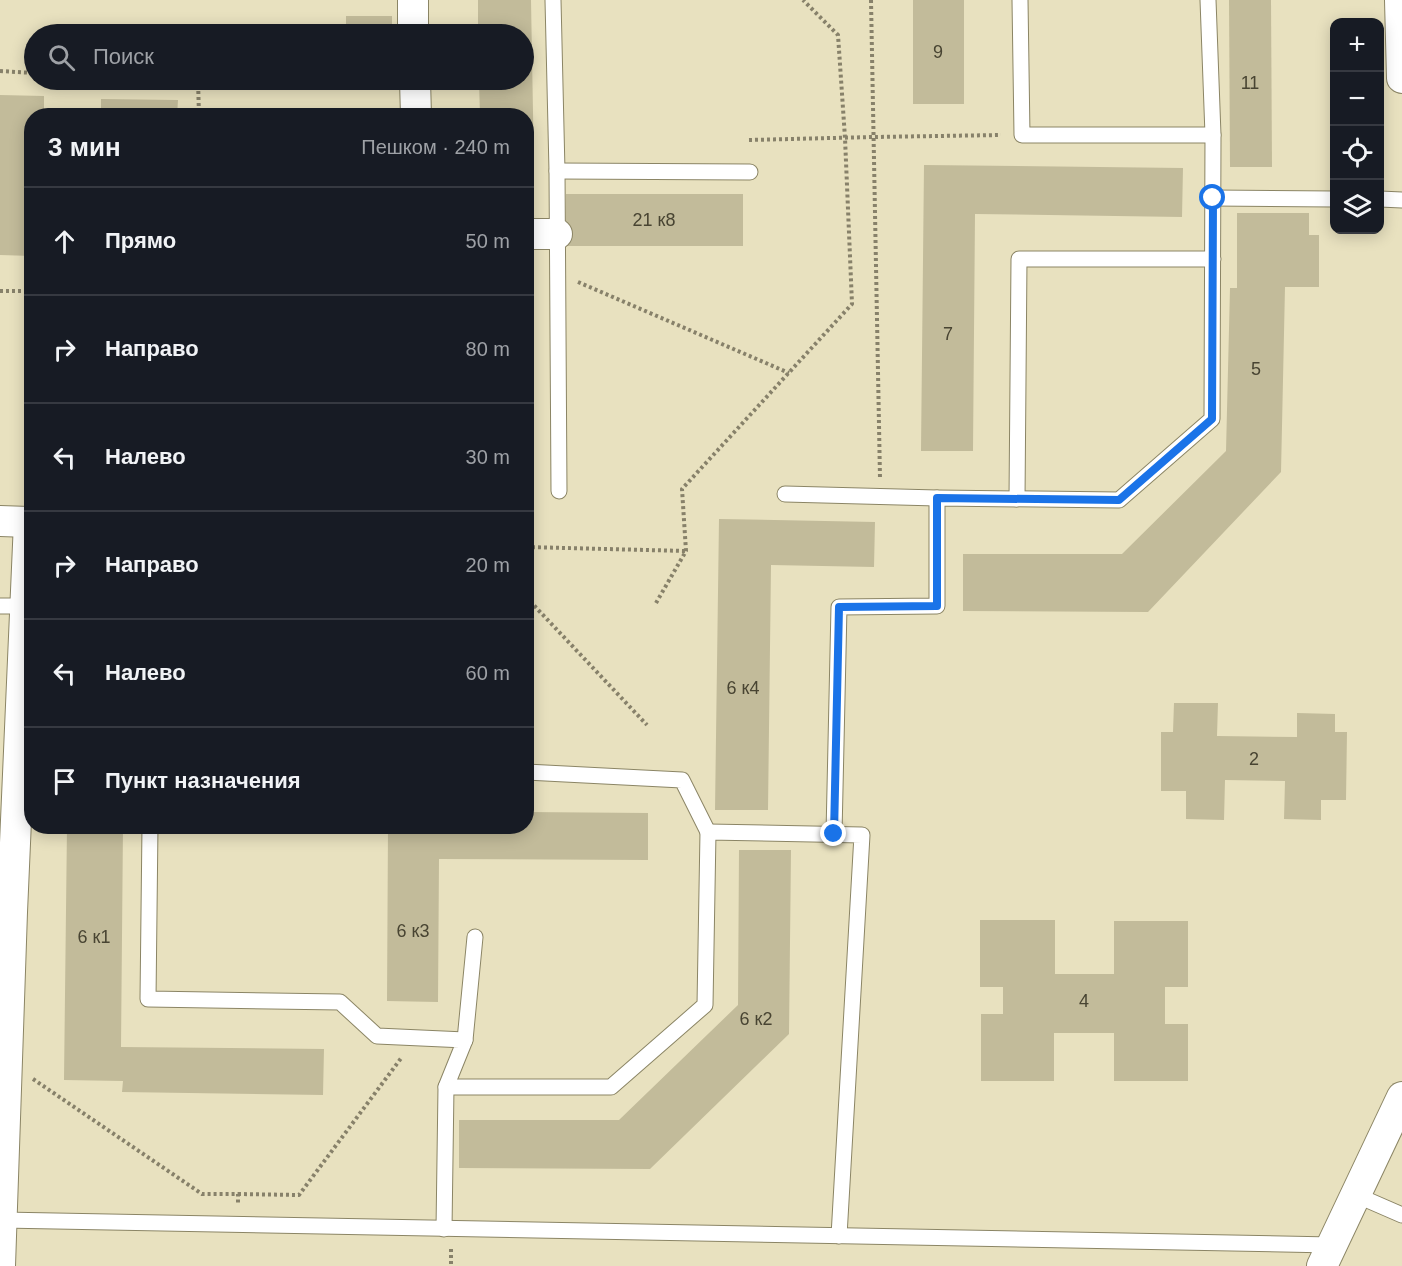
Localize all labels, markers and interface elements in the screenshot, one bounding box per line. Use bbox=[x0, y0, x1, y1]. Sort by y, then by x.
map controls bbox=[1330, 18, 1384, 234]
button: + bbox=[1330, 18, 1384, 72]
search box bbox=[24, 24, 534, 90]
icon: search bbox=[45, 41, 78, 74]
house number: 9 bbox=[933, 42, 943, 62]
text: Поиск bbox=[93, 44, 154, 69]
button: − bbox=[1330, 72, 1384, 126]
house number: 11 bbox=[1241, 73, 1259, 93]
button: locate bbox=[1330, 126, 1384, 180]
text: 3 мин bbox=[48, 132, 121, 162]
text: Пешком · 240 m bbox=[361, 136, 510, 158]
button: layers bbox=[1330, 180, 1384, 234]
route start bbox=[1199, 184, 1225, 210]
house number: 21 к8 bbox=[633, 210, 675, 230]
icon: ahead bbox=[48, 225, 81, 258]
text: Прямо bbox=[105, 228, 176, 253]
text: 50 m bbox=[466, 230, 510, 252]
house number: 7 bbox=[943, 324, 953, 344]
icon: right bbox=[48, 333, 81, 366]
text: Направо bbox=[105, 336, 199, 361]
text: 80 m bbox=[466, 338, 510, 360]
house number: 5 bbox=[1251, 359, 1261, 379]
icon: left bbox=[48, 441, 81, 474]
text: Налево bbox=[105, 444, 186, 469]
text: 30 m bbox=[466, 446, 510, 468]
icon: right bbox=[48, 549, 81, 582]
text: Направо bbox=[105, 552, 199, 577]
text: 20 m bbox=[466, 554, 510, 576]
icon: left bbox=[48, 657, 81, 690]
text: Налево bbox=[105, 660, 186, 685]
text: 60 m bbox=[466, 662, 510, 684]
house number: 6 к4 bbox=[727, 678, 759, 698]
house number: 2 bbox=[1249, 749, 1259, 769]
icon: arrive bbox=[48, 765, 81, 798]
text: Пункт назначения bbox=[105, 768, 301, 793]
route end bbox=[820, 820, 846, 846]
house number: 6 к3 bbox=[397, 921, 429, 941]
house number: 6 к1 bbox=[78, 927, 110, 947]
house number: 4 bbox=[1079, 991, 1089, 1011]
house number: 6 к2 bbox=[740, 1009, 772, 1029]

